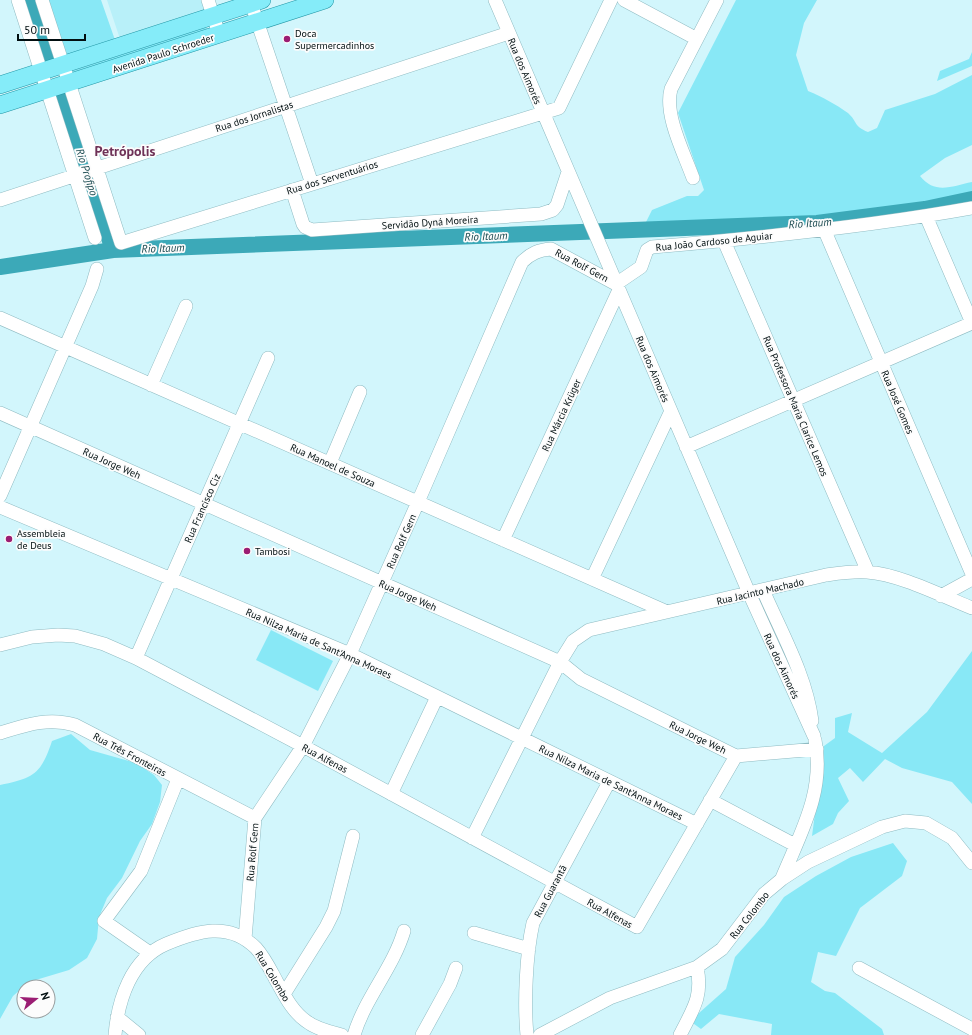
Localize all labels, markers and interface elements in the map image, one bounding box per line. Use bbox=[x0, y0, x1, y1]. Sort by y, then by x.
scale bar bbox=[18, 16, 85, 42]
text: 50 m bbox=[24, 22, 50, 37]
place label: Doca Supermercadinhos bbox=[295, 27, 374, 52]
street label: Avenida Paulo Schroeder bbox=[111, 31, 216, 76]
marker: Doca Supermercadinhos bbox=[282, 34, 292, 44]
street label: Rua dos Aimorés bbox=[505, 36, 544, 106]
street label: Rua dos Jornalistas bbox=[214, 98, 295, 135]
district label: Petrópolis bbox=[95, 142, 155, 160]
water label: Rio Profipo bbox=[73, 147, 101, 198]
street label: Rua dos Serventuários bbox=[285, 157, 379, 198]
street label: Servidão Dyná Moreira bbox=[381, 213, 479, 232]
water label: Rio Itaum bbox=[788, 215, 832, 231]
water label: Rio Itaum bbox=[464, 228, 508, 244]
street label: Rua João Cardoso de Aguiar bbox=[655, 229, 774, 254]
water label: Rio Itaum bbox=[141, 240, 185, 256]
street label: Rua Rolf Gern bbox=[553, 246, 611, 285]
street label: Rua dos Aimorés bbox=[633, 334, 672, 404]
street label: Rua Professora Maria Clarice Lemos bbox=[760, 334, 831, 478]
street label: Rua José Gomes bbox=[878, 368, 917, 436]
street label: Rua Márcia Krüger bbox=[539, 376, 584, 453]
street label: Rua Manoel de Souza bbox=[288, 441, 377, 490]
street label: Rua Jorge Weh bbox=[81, 445, 143, 482]
street label: Rua Francisco Ciz bbox=[181, 472, 224, 545]
street label: Rua Rolf Gern bbox=[384, 512, 419, 571]
place label: Assembleia de Deus bbox=[17, 527, 66, 552]
marker: Assembleia de Deus bbox=[4, 534, 14, 544]
place label: Tambosi bbox=[255, 545, 290, 558]
marker: Tambosi bbox=[242, 546, 252, 556]
street label: Rua Jacinto Machado bbox=[715, 575, 805, 608]
street label: Rua Jorge Weh bbox=[377, 577, 439, 614]
street label: Rua Nilza Maria de Sant'Anna Moraes bbox=[244, 605, 394, 682]
street label: Rua dos Aimorés bbox=[761, 631, 802, 701]
street label: Rua Jorge Weh bbox=[667, 718, 728, 757]
street label: Rua Três Fronteiras bbox=[91, 730, 169, 779]
street label: Rua Alfenas bbox=[300, 741, 350, 776]
street label: Rua Nilza Maria de Sant'Anna Moraes bbox=[537, 742, 685, 823]
street label: Rua Rolf Gern bbox=[243, 822, 262, 882]
street label: Rua Guarantã bbox=[531, 863, 570, 920]
street label: Rua Colombo bbox=[727, 889, 772, 942]
street label: Rua Alfenas bbox=[585, 896, 635, 931]
street label: Rua Colombo bbox=[252, 949, 293, 1004]
north arrow bbox=[16, 979, 56, 1019]
text: N bbox=[38, 990, 53, 1002]

